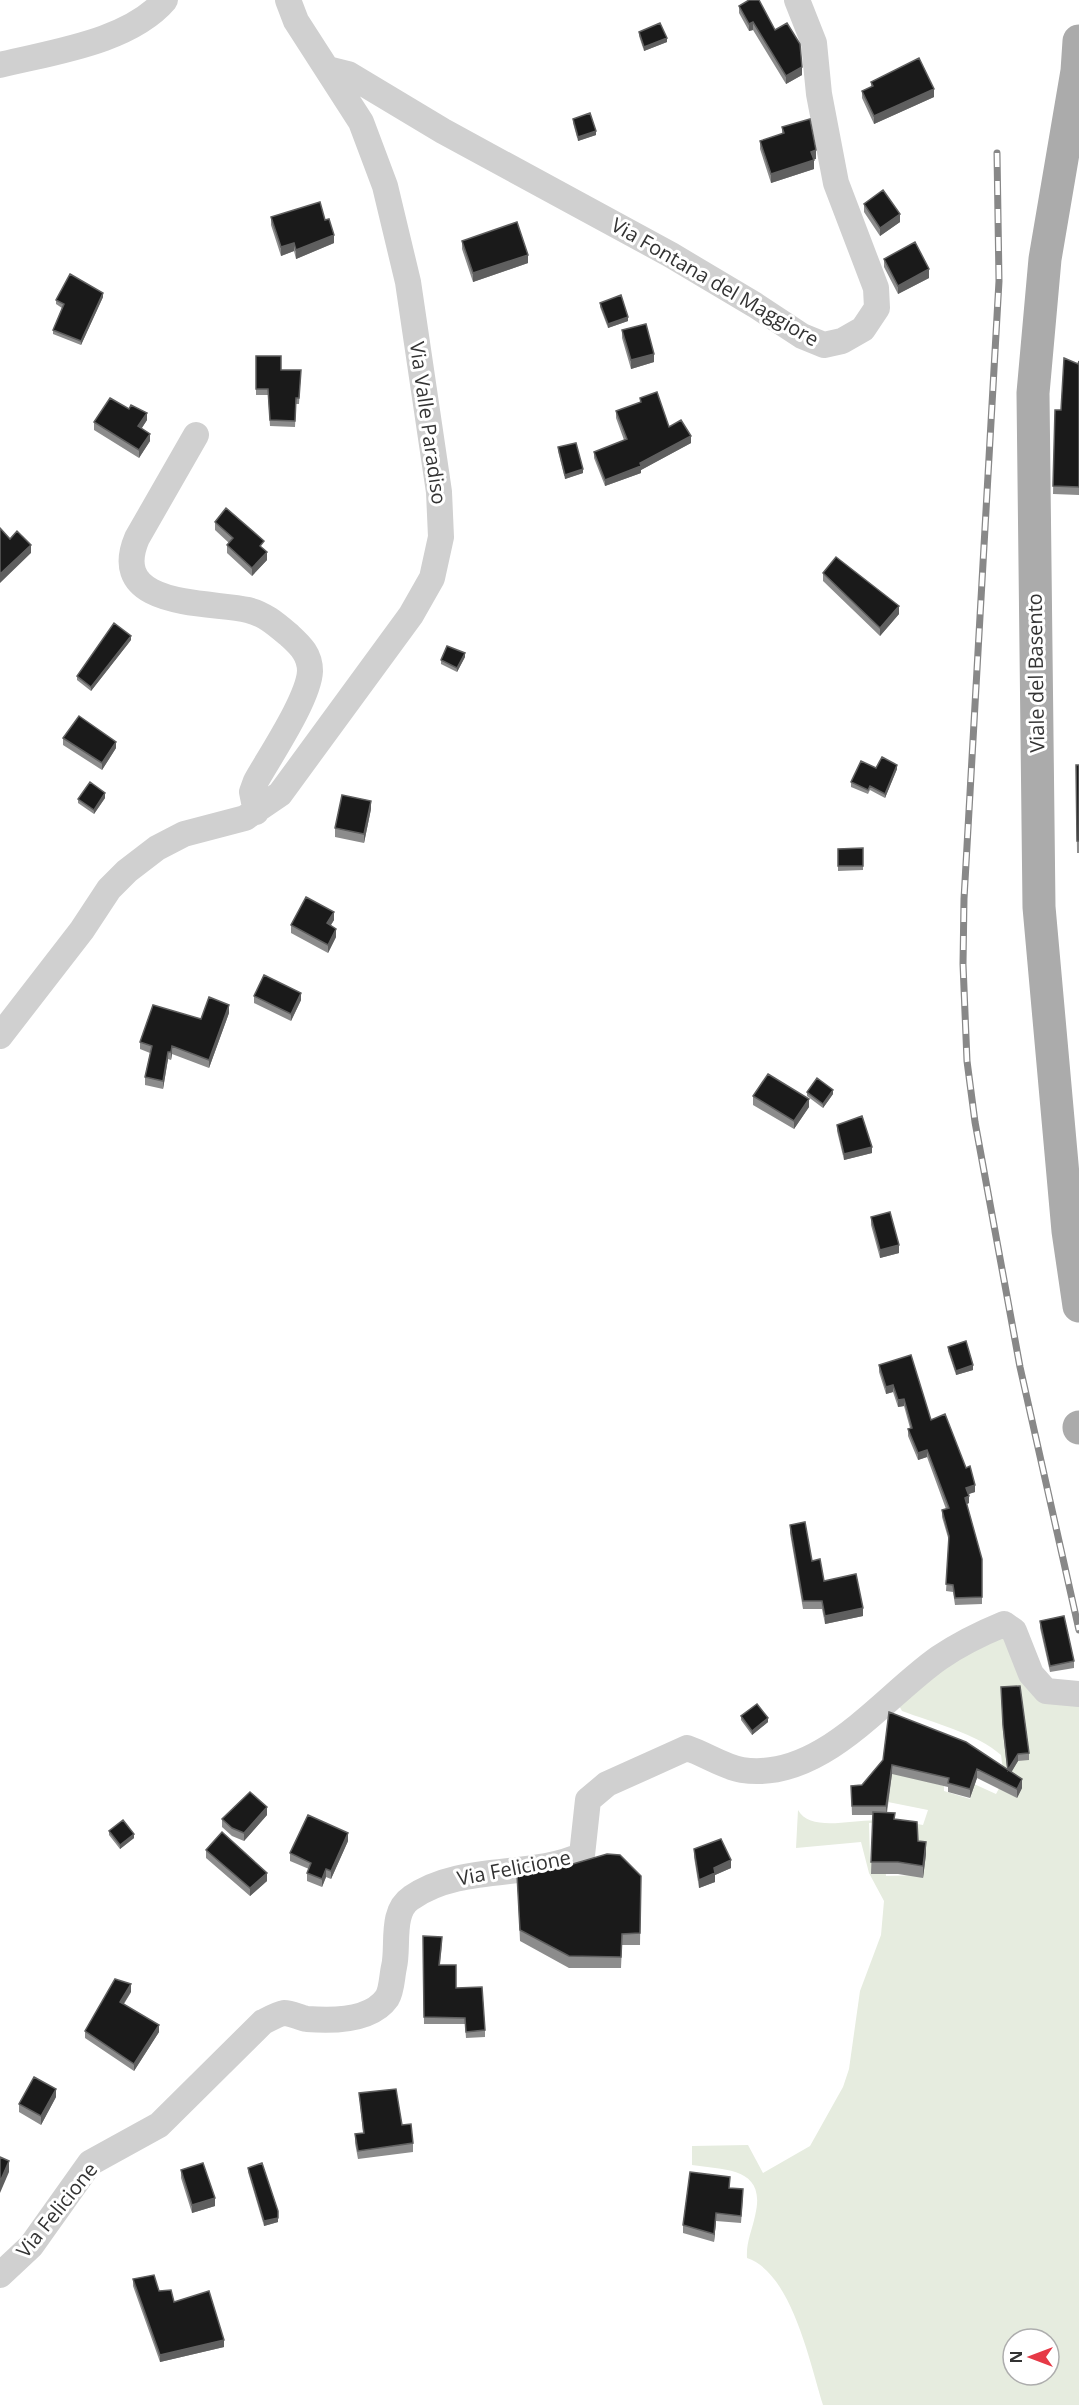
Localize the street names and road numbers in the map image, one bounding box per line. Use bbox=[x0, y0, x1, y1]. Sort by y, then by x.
street label: Via Fontana del Maggiore bbox=[606, 211, 824, 352]
street label: Via Valle Paradiso bbox=[404, 340, 453, 506]
street label: Viale del Basento bbox=[1021, 593, 1050, 753]
street label: Via Felicione bbox=[455, 1843, 573, 1892]
street label: Via Felicione bbox=[10, 2156, 103, 2263]

